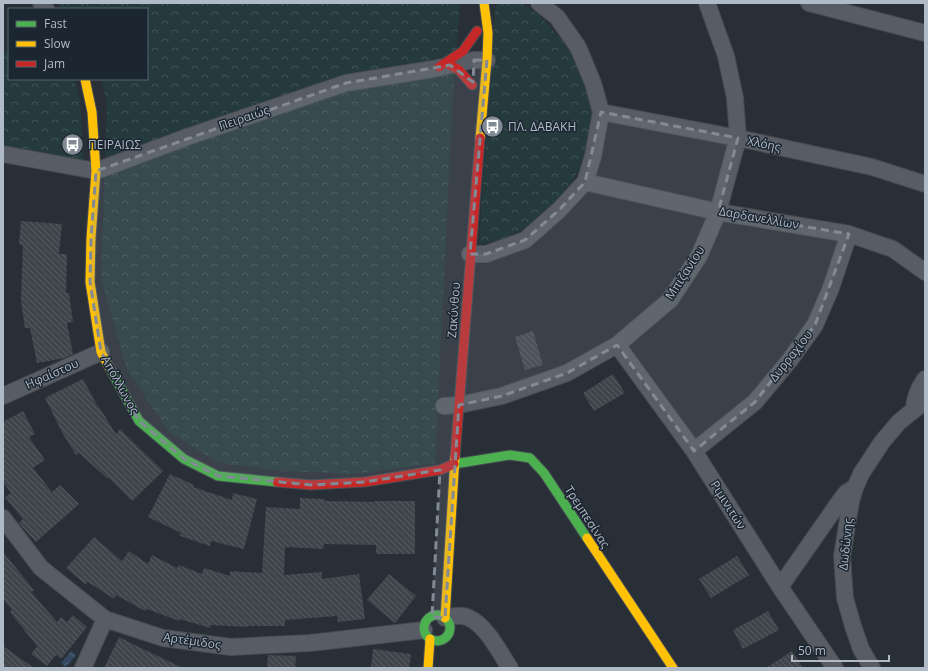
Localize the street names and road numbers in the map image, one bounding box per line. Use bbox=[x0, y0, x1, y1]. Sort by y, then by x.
street label: Πειραιώς bbox=[216, 101, 271, 134]
street label: Χλόης bbox=[746, 132, 783, 155]
street label: Δαρδανελλίων bbox=[718, 202, 800, 233]
street label: Μπιζανίου bbox=[661, 243, 708, 303]
street label: Ζακύνθου bbox=[443, 281, 464, 338]
street label: Δυρραχίου bbox=[765, 326, 816, 385]
street label: Απόλλωνος bbox=[97, 353, 144, 417]
street label: Ηφαίστου bbox=[23, 354, 81, 393]
street label: Ριμινιτών bbox=[707, 477, 750, 532]
street label: Τρεμπεσίνας bbox=[561, 482, 614, 552]
street label: Δωδώνης bbox=[834, 517, 857, 571]
street label: Αρτέμιδος bbox=[162, 628, 222, 653]

